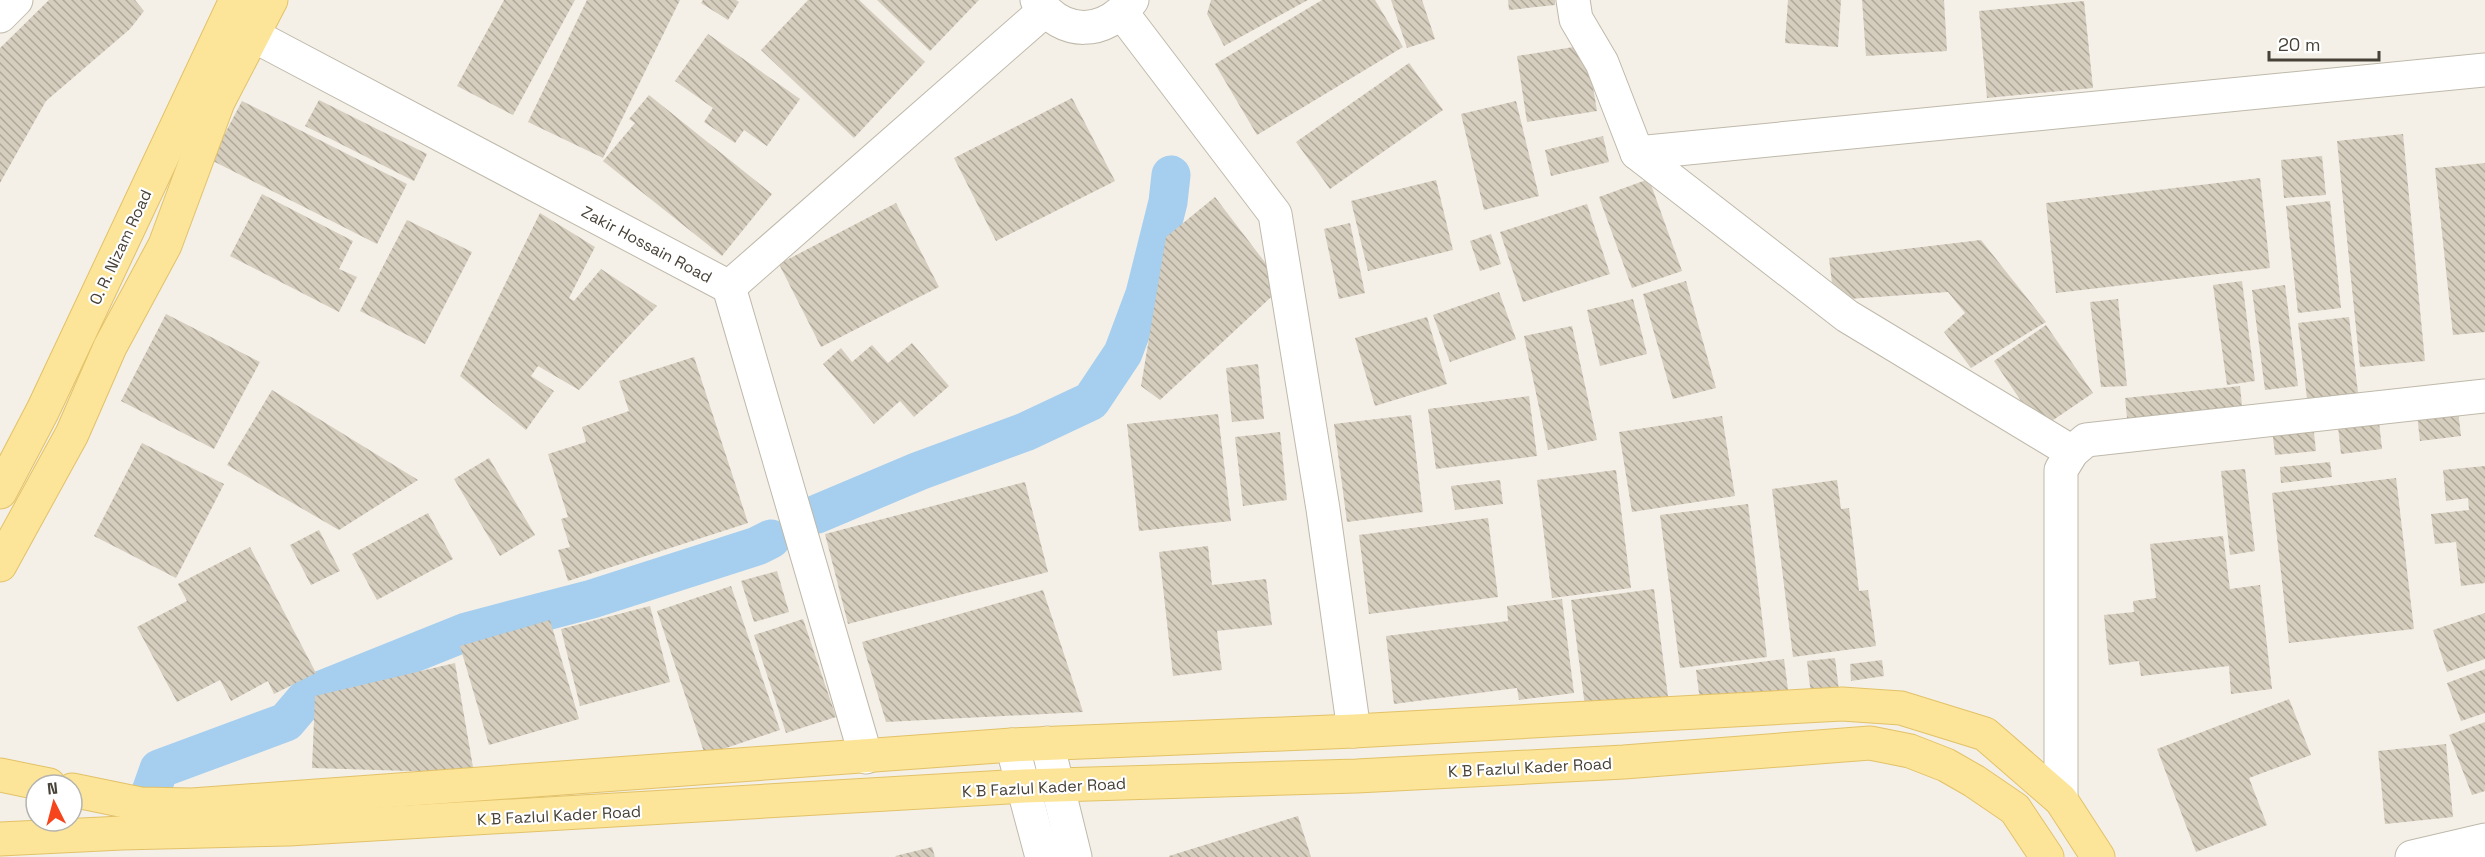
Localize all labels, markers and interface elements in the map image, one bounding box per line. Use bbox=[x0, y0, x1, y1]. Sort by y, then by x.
scale bar bbox=[2269, 24, 2378, 62]
text: 20 m bbox=[2278, 33, 2321, 56]
street label: O. R. Nizam Road bbox=[85, 186, 156, 308]
street label: Zakir Hossain Road bbox=[578, 201, 716, 288]
street label: K B Fazlul Kader Road bbox=[1447, 753, 1613, 782]
north arrow bbox=[24, 773, 84, 833]
street label: K B Fazlul Kader Road bbox=[961, 773, 1127, 802]
text: N bbox=[46, 778, 59, 800]
street label: K B Fazlul Kader Road bbox=[476, 801, 642, 830]

